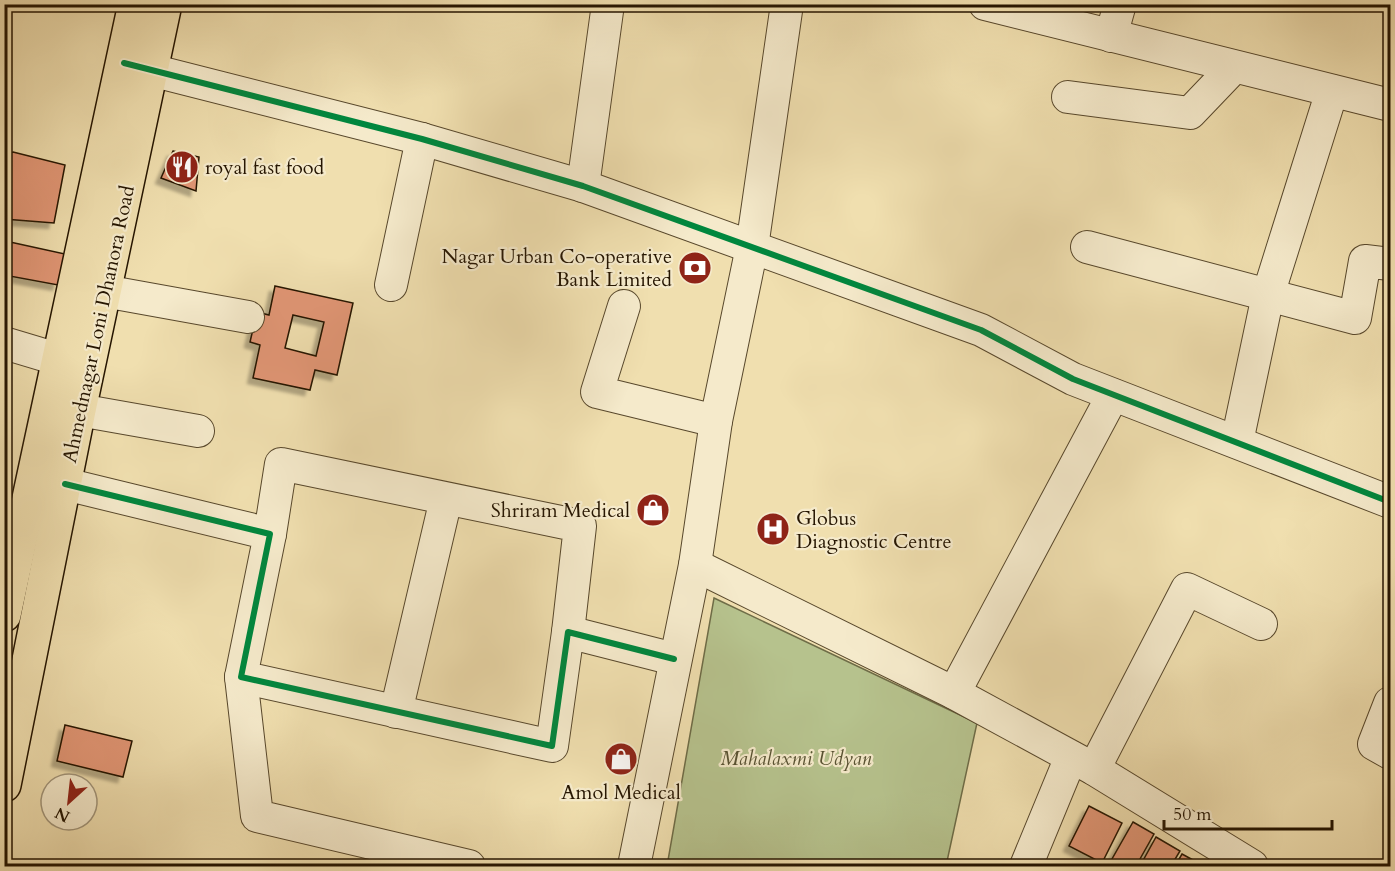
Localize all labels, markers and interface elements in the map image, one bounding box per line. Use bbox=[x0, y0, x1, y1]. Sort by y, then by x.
restaurant icon: royal fast food bbox=[164, 149, 200, 185]
place label: royal fast food bbox=[205, 154, 325, 181]
street label: Ahmednagar Loni Dhanora Road bbox=[56, 183, 141, 465]
place label: Nagar Urban Co-operative Bank Limited bbox=[441, 243, 672, 293]
bank icon: Nagar Urban Co-operative Bank Limited bbox=[677, 250, 713, 286]
shop icon: Shriram Medical bbox=[635, 492, 671, 528]
place label: Shriram Medical bbox=[491, 497, 630, 524]
place label: Globus Diagnostic Centre bbox=[796, 505, 951, 555]
hospital icon: Globus Diagnostic Centre bbox=[755, 511, 791, 547]
shop icon: Amol Medical bbox=[603, 741, 639, 777]
park label: Mahalaxmi Udyan bbox=[720, 745, 872, 772]
north arrow bbox=[39, 772, 99, 832]
place label: Amol Medical bbox=[561, 779, 681, 806]
scale bar bbox=[1164, 793, 1332, 831]
text: N bbox=[51, 801, 74, 827]
text: 50 m bbox=[1173, 802, 1212, 827]

